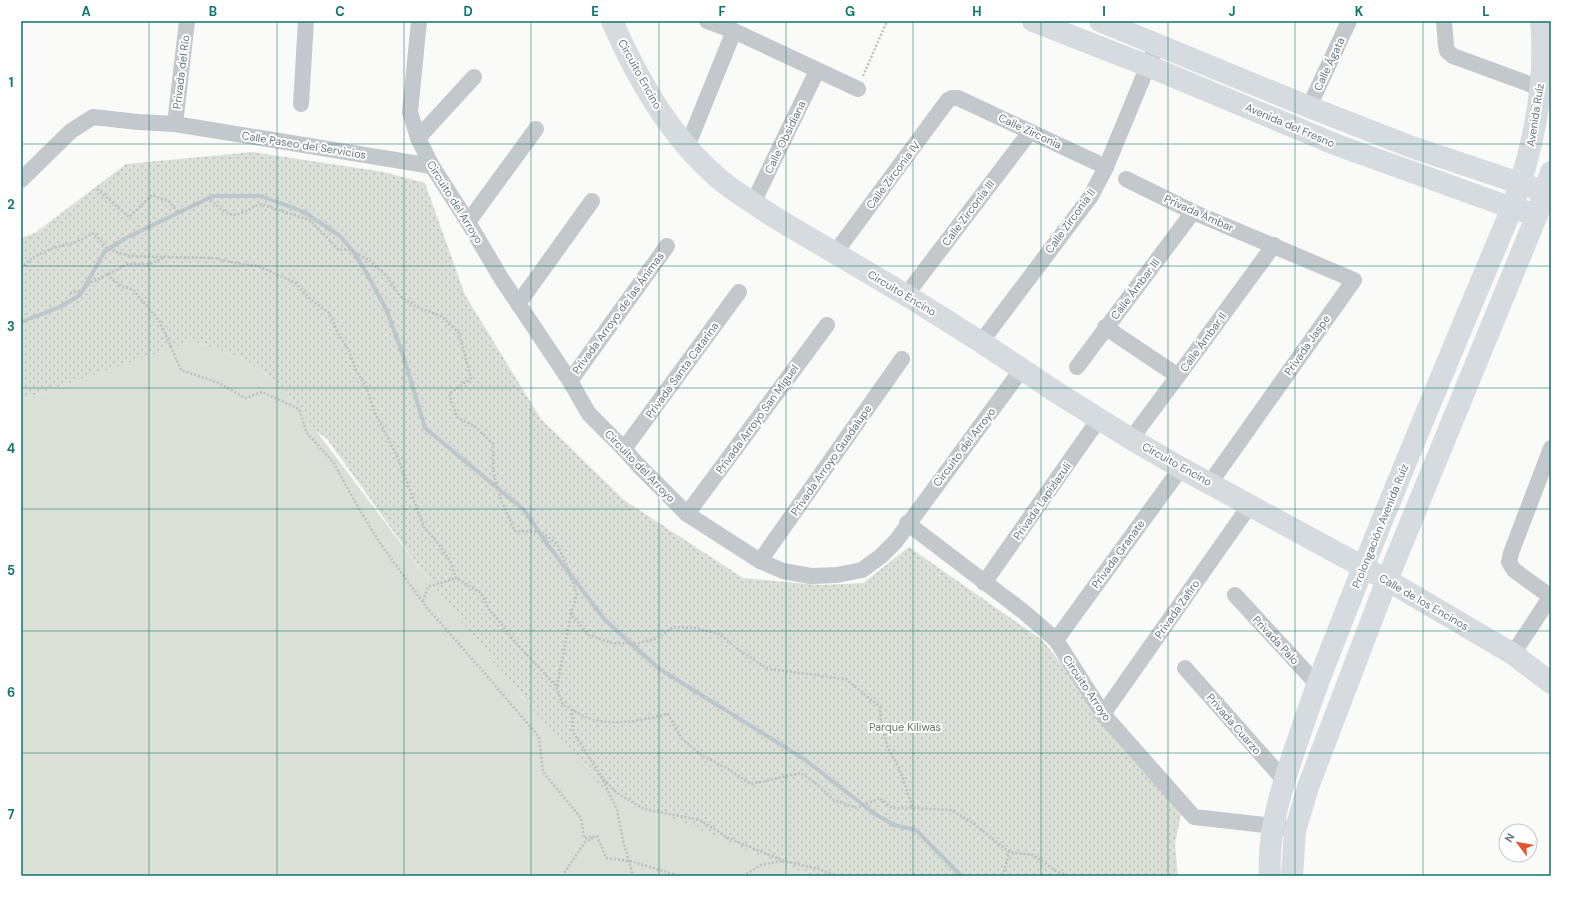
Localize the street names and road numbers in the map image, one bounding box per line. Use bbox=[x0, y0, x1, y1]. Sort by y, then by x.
street label: Privada del Río bbox=[170, 34, 192, 110]
street label: Calle Ágata bbox=[1310, 35, 1348, 93]
street label: Circuito Encino bbox=[615, 37, 665, 111]
street label: Avenida Ruíz bbox=[1523, 82, 1547, 148]
street label: Calle Obsidiana bbox=[761, 98, 809, 176]
street label: Avenida del Fresno bbox=[1243, 100, 1337, 150]
street label: Calle Zirconia bbox=[996, 110, 1064, 152]
street label: Calle Paseo del Servicios bbox=[241, 128, 367, 162]
street label: Calle Zirconia IV bbox=[863, 138, 923, 212]
street label: Circuito del Arroyo bbox=[424, 158, 486, 246]
street label: Calle Zirconia III bbox=[939, 177, 997, 249]
street label: Calle Zirconia II bbox=[1042, 186, 1098, 256]
street label: Privada Ámbar bbox=[1162, 191, 1236, 235]
street label: Privada Arroyo de las Ánimas bbox=[569, 249, 667, 377]
street label: Calle Ámbar III bbox=[1108, 256, 1162, 322]
street label: Circuito Encino bbox=[865, 267, 939, 319]
street label: Calle Ámbar II bbox=[1177, 310, 1229, 374]
street label: Privada Jaspe bbox=[1281, 312, 1333, 378]
street label: Privada Santa Catarina bbox=[642, 319, 722, 421]
street label: Privada Arroyo San Miguel bbox=[713, 362, 801, 476]
street label: Privada Arroyo Guadalupe bbox=[787, 402, 875, 518]
street label: Circuito del Arroyo bbox=[930, 405, 998, 489]
street label: Circuito del Arroyo bbox=[602, 427, 678, 505]
street label: Circuito Encino bbox=[1140, 439, 1214, 489]
street label: Privada Lapizlazuli bbox=[1010, 459, 1074, 543]
street label: Prolongación Avenida Ruíz bbox=[1349, 462, 1411, 590]
street label: Privada Granate bbox=[1088, 517, 1148, 591]
street label: Calle de los Encinos bbox=[1377, 571, 1471, 633]
street label: Privada Zafiro bbox=[1151, 577, 1203, 641]
street label: Privada Palo bbox=[1250, 613, 1302, 667]
street label: Circuito Arroyo bbox=[1060, 652, 1114, 724]
street label: Privada Cuarzo bbox=[1204, 691, 1264, 757]

